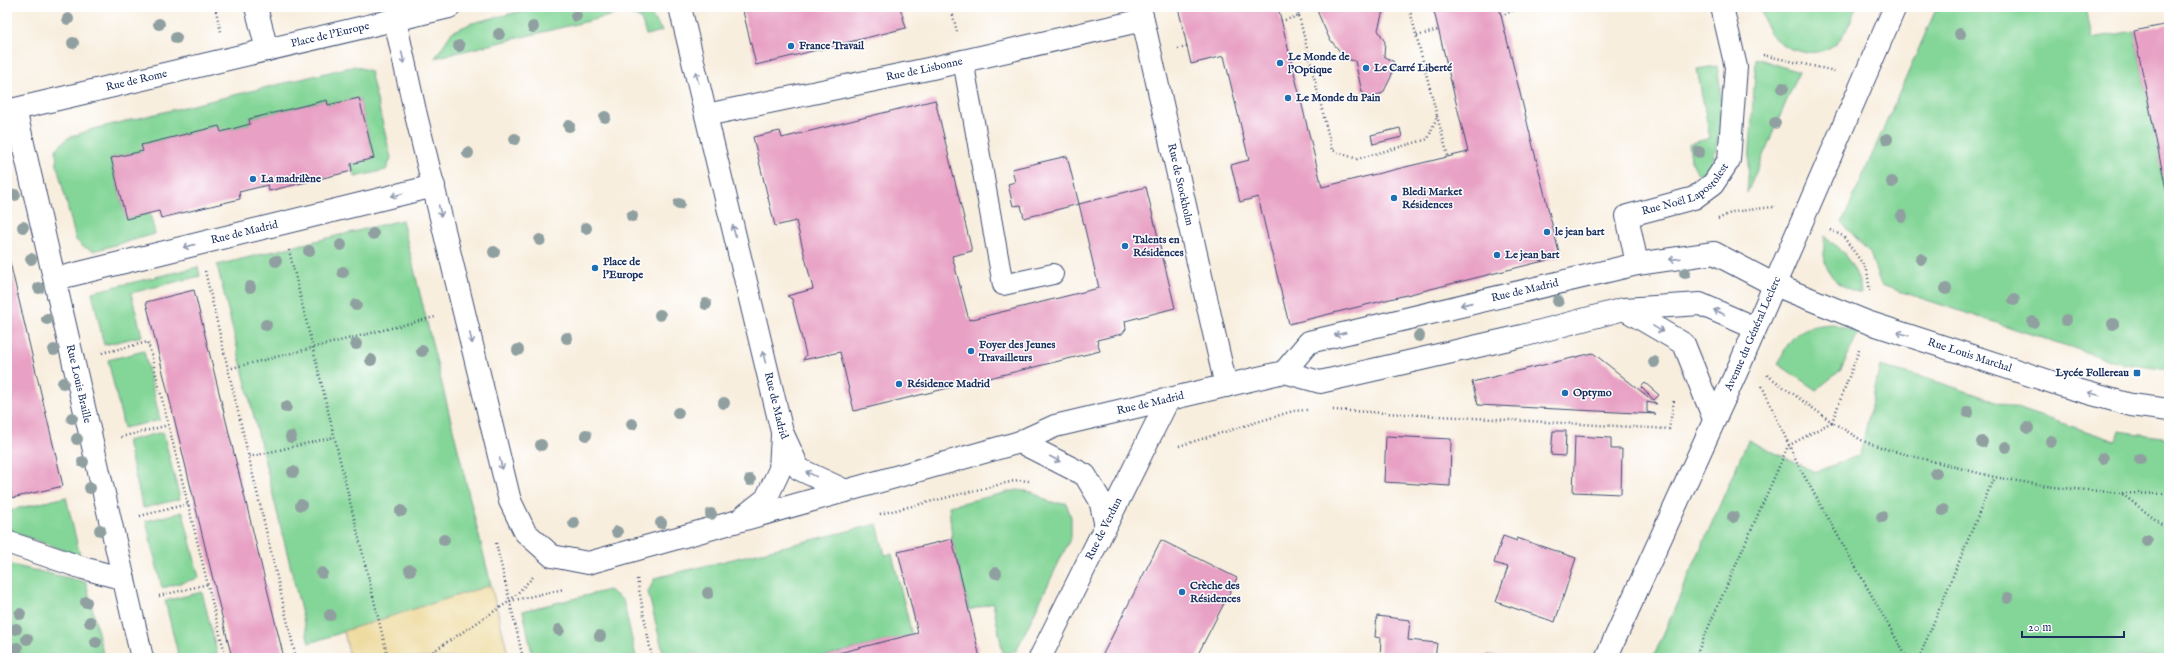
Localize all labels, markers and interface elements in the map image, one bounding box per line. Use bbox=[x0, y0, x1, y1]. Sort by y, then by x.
street label: Place de l'Europe bbox=[290, 19, 371, 51]
place label: France Travail bbox=[799, 39, 865, 53]
marker: France Travail bbox=[786, 41, 796, 51]
place label: Le Monde de l’Optique bbox=[1287, 50, 1350, 77]
one-way arrow bbox=[400, 51, 407, 64]
street label: Rue de Lisbonne bbox=[885, 54, 964, 85]
marker: Le Monde de l’Optique bbox=[1275, 58, 1285, 68]
place label: Le Carré Liberté bbox=[1373, 61, 1452, 75]
marker: Le Carré Liberté bbox=[1361, 63, 1371, 73]
street label: Rue de Rome bbox=[104, 67, 169, 95]
one-way arrow bbox=[692, 70, 700, 83]
place label: Le Monde du Pain bbox=[1295, 91, 1381, 105]
marker: Le Monde du Pain bbox=[1283, 93, 1293, 103]
street label: Rue de Stockholm bbox=[1164, 142, 1197, 228]
street label: Rue Noël Lapostolest bbox=[1640, 160, 1732, 219]
place label: La madrilène bbox=[260, 172, 321, 186]
marker: La madrilène bbox=[248, 174, 258, 184]
place label: Bledi Market Résidences bbox=[1402, 185, 1462, 212]
one-way arrow bbox=[390, 192, 403, 199]
marker: Bledi Market Résidences bbox=[1389, 193, 1399, 203]
one-way arrow bbox=[437, 205, 444, 218]
street label: Rue de Madrid bbox=[209, 218, 280, 248]
one-way arrow bbox=[730, 224, 737, 237]
place label: le jean bart bbox=[1554, 225, 1605, 239]
marker: le jean bart bbox=[1542, 227, 1552, 237]
place label: Talents en Résidences bbox=[1132, 233, 1184, 260]
marker: Talents en Résidences bbox=[1120, 241, 1130, 251]
one-way arrow bbox=[183, 243, 196, 251]
place label: Le jean bart bbox=[1504, 248, 1560, 262]
marker: Le jean bart bbox=[1492, 250, 1502, 260]
place label: Place de l'Europe bbox=[602, 255, 643, 282]
one-way arrow bbox=[1669, 255, 1682, 262]
marker: Place de l'Europe bbox=[590, 263, 600, 273]
street label: Avenue du Général Leclerc bbox=[1721, 274, 1784, 394]
street label: Rue de Madrid bbox=[1490, 276, 1560, 305]
one-way arrow bbox=[1460, 301, 1473, 309]
one-way arrow bbox=[1713, 308, 1725, 315]
one-way arrow bbox=[1652, 325, 1664, 333]
one-way arrow bbox=[1897, 330, 1910, 337]
one-way arrow bbox=[468, 331, 476, 344]
one-way arrow bbox=[1334, 331, 1347, 339]
street label: Rue Louis Marchal bbox=[1926, 335, 2014, 376]
place label: Foyer des Jeunes Travailleurs bbox=[978, 338, 1056, 365]
street label: Rue Louis Braille bbox=[63, 343, 94, 424]
marker: Foyer des Jeunes Travailleurs bbox=[966, 346, 976, 356]
one-way arrow bbox=[760, 351, 768, 364]
place label: Lycée Follereau bbox=[2055, 366, 2129, 380]
marker: Lycée Follereau bbox=[2132, 368, 2142, 378]
street label: Rue de Madrid bbox=[761, 371, 791, 442]
place label: Résidence Madrid bbox=[907, 377, 991, 391]
marker: Résidence Madrid bbox=[894, 379, 904, 389]
place label: Optymo bbox=[1573, 386, 1612, 400]
marker: Optymo bbox=[1560, 388, 1570, 398]
street label: Rue de Madrid bbox=[1115, 389, 1186, 418]
one-way arrow bbox=[2087, 390, 2100, 398]
one-way arrow bbox=[1049, 456, 1061, 463]
one-way arrow bbox=[498, 457, 506, 470]
one-way arrow bbox=[805, 470, 817, 477]
street label: Rue de Verdun bbox=[1083, 495, 1125, 563]
place label: Crèche des Résidences bbox=[1190, 579, 1241, 606]
marker: Crèche des Résidences bbox=[1177, 587, 1187, 597]
scale bar bbox=[2022, 613, 2124, 639]
text: 20 m bbox=[2028, 620, 2051, 635]

